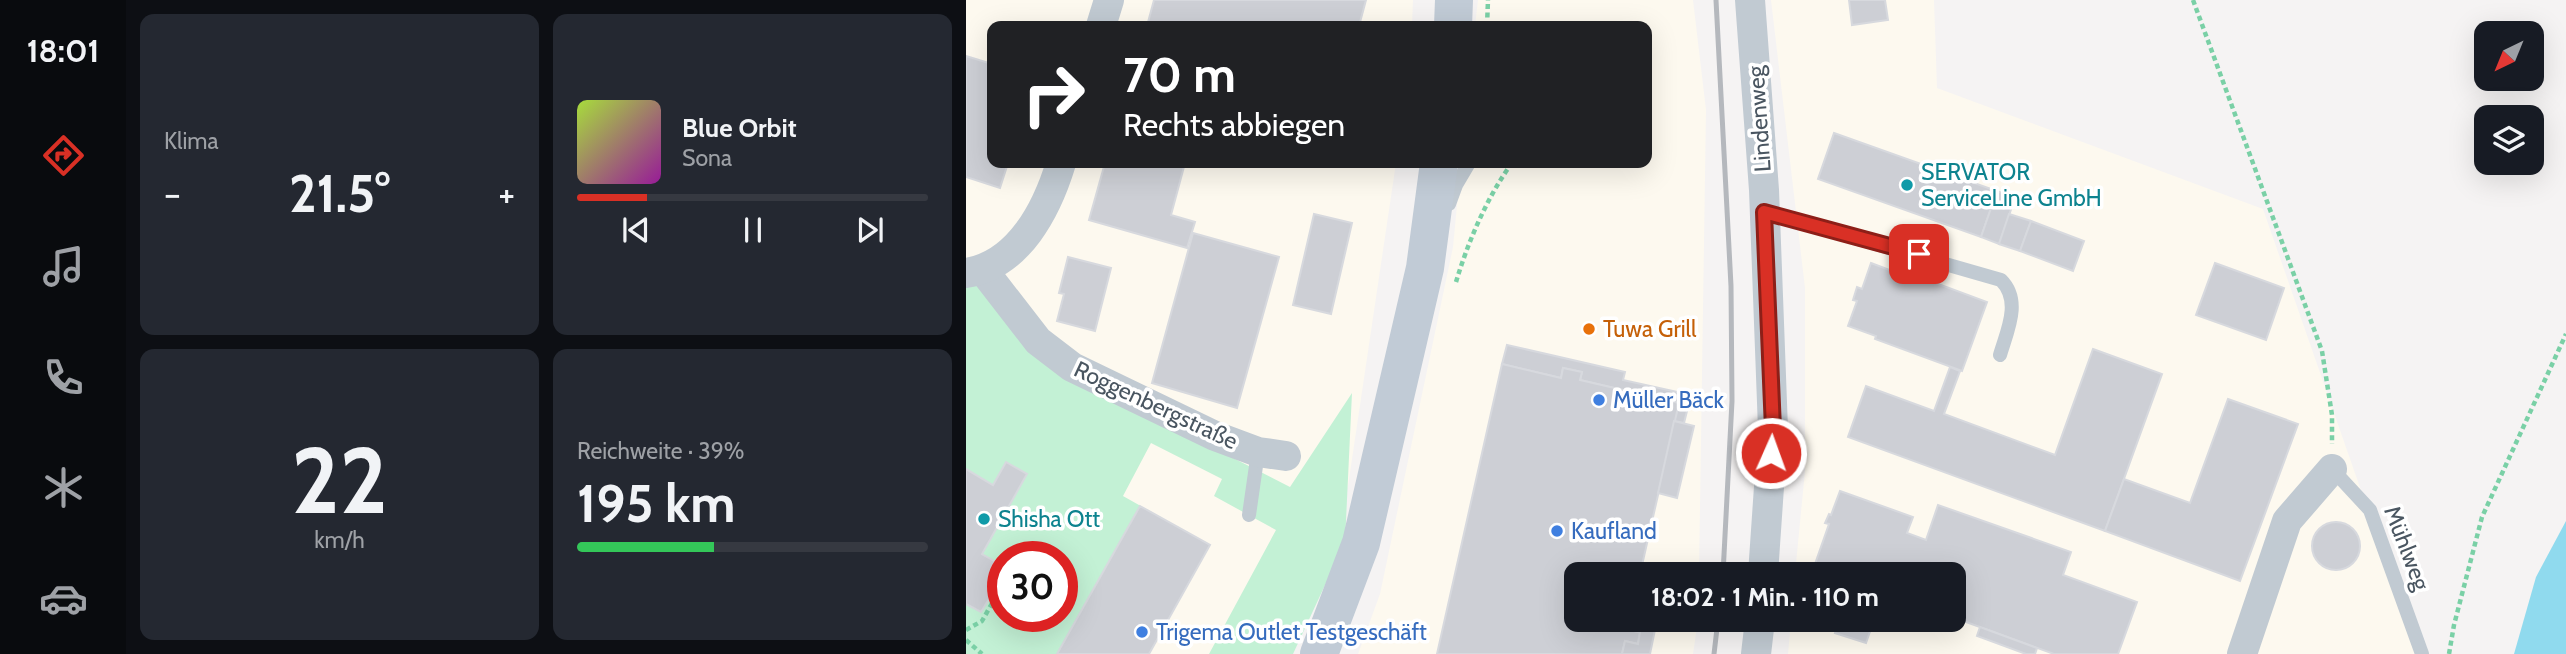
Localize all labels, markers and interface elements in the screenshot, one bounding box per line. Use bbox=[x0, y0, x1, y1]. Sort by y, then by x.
north arrow bbox=[2474, 21, 2544, 91]
map controls bbox=[2474, 21, 2544, 175]
text: 18:01 bbox=[27, 31, 99, 70]
text: 70 m bbox=[1123, 45, 1236, 104]
icon: right bbox=[1008, 49, 1099, 140]
street label: Lindenweg bbox=[1741, 64, 1777, 173]
text: Rechts abbiegen bbox=[1123, 105, 1345, 144]
button: layers bbox=[2474, 105, 2544, 175]
text: Blue Orbit bbox=[682, 112, 797, 144]
text: Klima bbox=[164, 127, 219, 155]
icon: directions bbox=[39, 131, 88, 180]
text: Sona bbox=[682, 144, 732, 172]
place label: SERVATOR ServiceLine GmbH bbox=[1921, 158, 2102, 212]
text: 21.5° bbox=[289, 162, 390, 225]
text: − bbox=[164, 170, 181, 217]
text: + bbox=[498, 170, 515, 217]
marker: SERVATOR ServiceLine GmbH bbox=[1899, 177, 1915, 193]
icon: previous bbox=[617, 211, 655, 249]
icon: pause bbox=[734, 211, 772, 249]
icon: next bbox=[851, 211, 889, 249]
pin bbox=[1889, 224, 1949, 284]
icon: arrive bbox=[1900, 235, 1938, 273]
icon: music bbox=[39, 242, 88, 291]
place label: Tuwa Grill bbox=[1603, 315, 1697, 343]
marker: Tuwa Grill bbox=[1581, 321, 1597, 337]
icon: phone bbox=[39, 353, 88, 402]
street label: Roggenbergstraße bbox=[1070, 355, 1242, 455]
place label: Müller Bäck bbox=[1613, 386, 1725, 414]
marker: Müller Bäck bbox=[1591, 392, 1607, 408]
position arrow bbox=[1734, 416, 1808, 490]
text: 22 bbox=[291, 425, 388, 536]
text: Reichweite · 39% bbox=[577, 437, 744, 465]
icon: climate bbox=[39, 463, 88, 512]
text: 195 km bbox=[577, 472, 735, 535]
street label: Mühlweg bbox=[2378, 502, 2436, 595]
place label: Shisha Ott bbox=[998, 505, 1100, 533]
marker: Shisha Ott bbox=[976, 511, 992, 527]
place label: Kaufland bbox=[1571, 517, 1657, 545]
marker: Kaufland bbox=[1549, 523, 1565, 539]
text: km/h bbox=[314, 526, 365, 554]
speed limit sign: 30 bbox=[987, 541, 1078, 632]
icon: car bbox=[39, 574, 88, 623]
text: 18:02 · 1 Min. · 110 m bbox=[1651, 581, 1879, 613]
place label: Trigema Outlet Testgeschäft bbox=[1156, 618, 1427, 646]
marker: Trigema Outlet Testgeschäft bbox=[1134, 624, 1150, 640]

